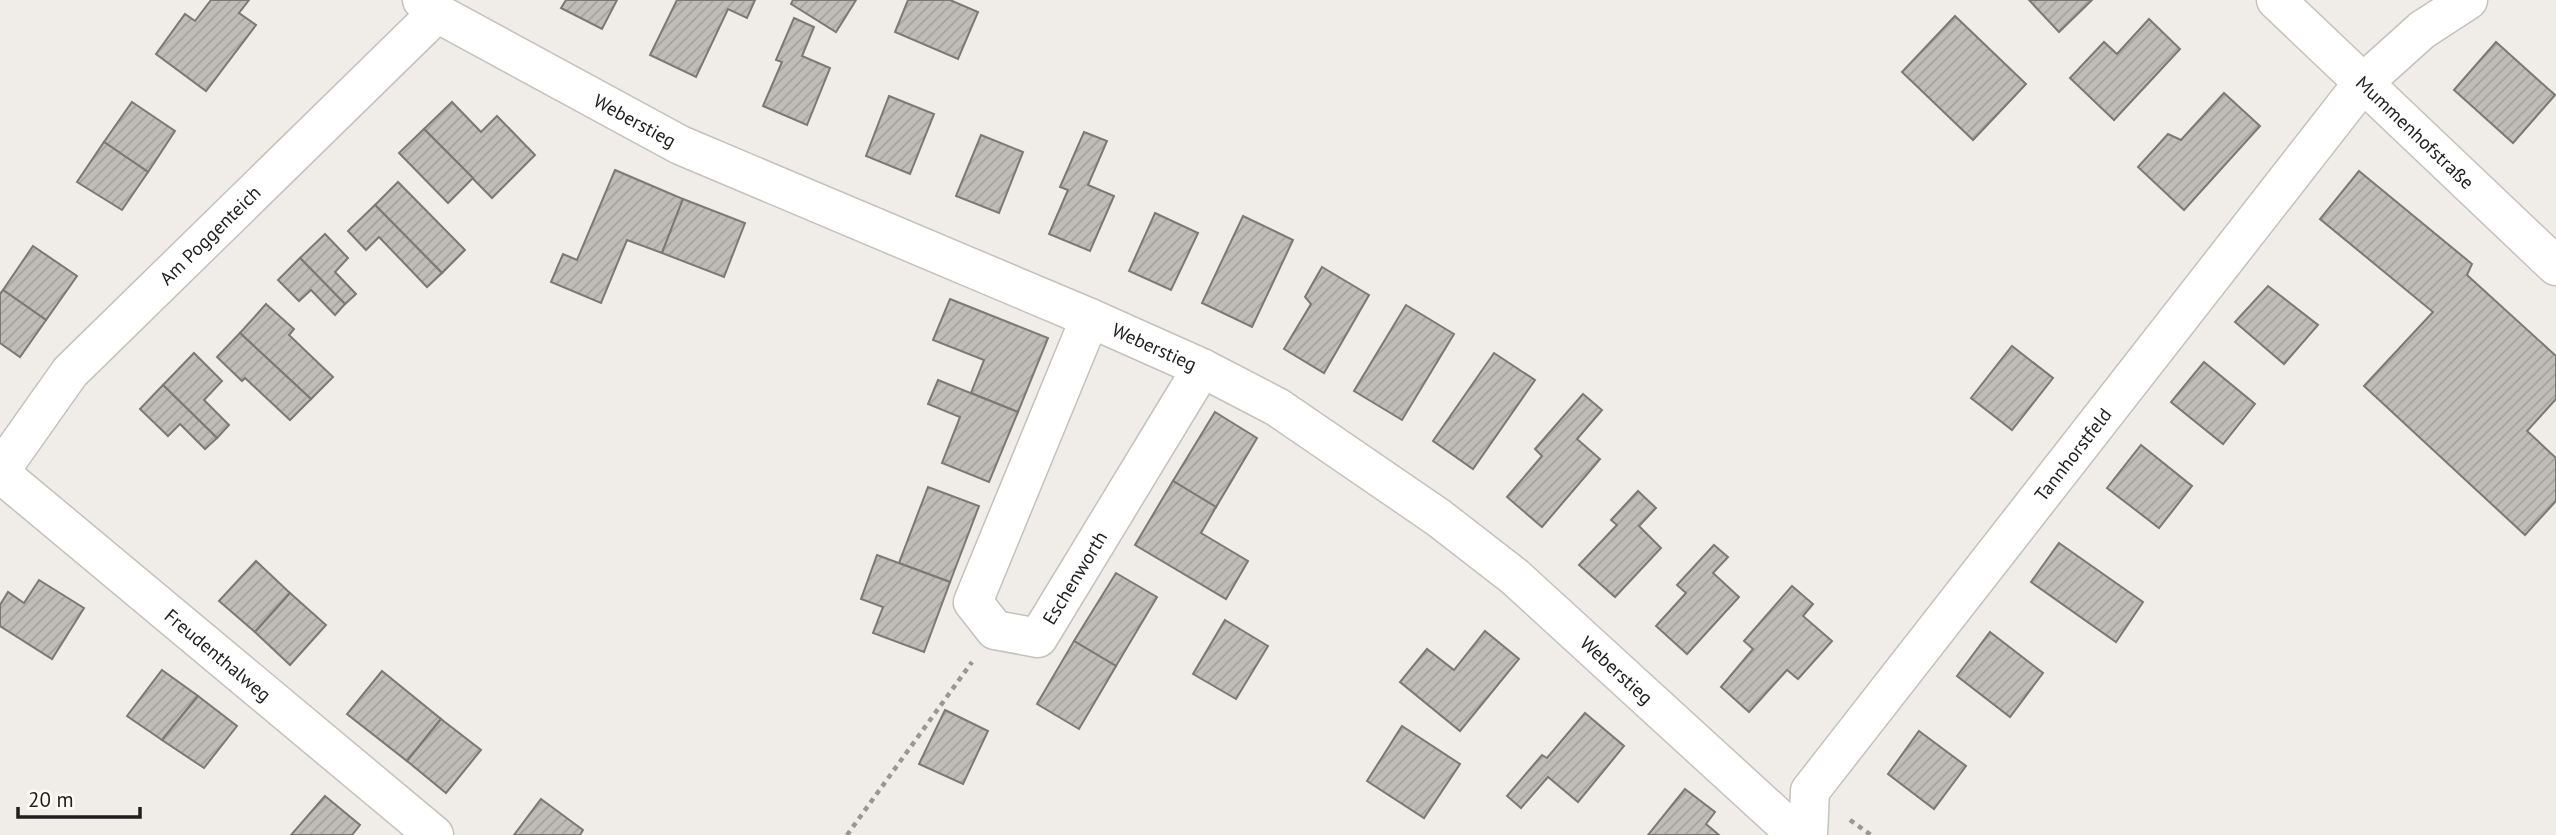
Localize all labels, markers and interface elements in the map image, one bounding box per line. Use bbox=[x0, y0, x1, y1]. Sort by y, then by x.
street label: Mummenhofstraße bbox=[2351, 71, 2479, 194]
street label: Weberstieg bbox=[589, 88, 680, 153]
street label: Am Poggenteich bbox=[154, 180, 266, 290]
street label: Weberstieg bbox=[1108, 317, 1201, 376]
street label: Tannhorstfeld bbox=[2029, 403, 2117, 506]
street label: Eschenworth bbox=[1037, 527, 1112, 629]
street label: Freudenthalweg bbox=[160, 603, 276, 706]
street label: Weberstieg bbox=[1575, 631, 1658, 709]
scale bar bbox=[18, 776, 140, 820]
text: 20 m bbox=[28, 786, 74, 813]

